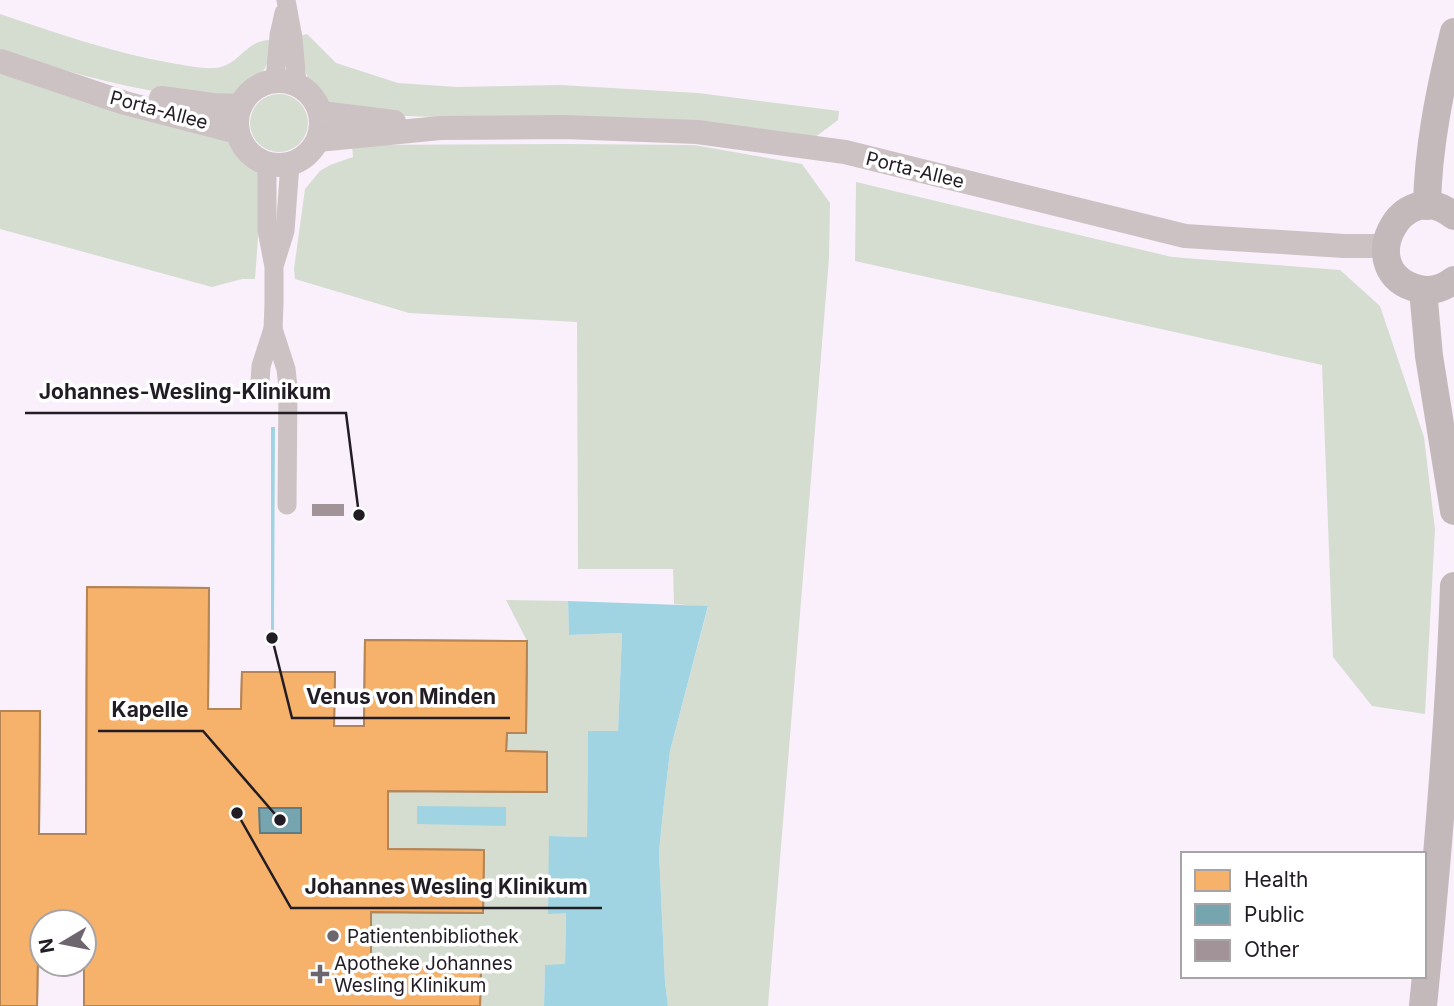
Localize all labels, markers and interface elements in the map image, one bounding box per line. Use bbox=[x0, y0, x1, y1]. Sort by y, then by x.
street label: Porta-Allee bbox=[108, 86, 210, 134]
street label: Porta-Allee bbox=[863, 147, 967, 193]
callout: Johannes-Wesling-Klinikum bbox=[25, 371, 346, 413]
text: Johannes-Wesling-Klinikum bbox=[39, 379, 331, 404]
callout: Venus von Minden bbox=[292, 676, 510, 718]
text: Venus von Minden bbox=[306, 684, 496, 709]
callout: Kapelle bbox=[98, 689, 203, 731]
text: Kapelle bbox=[112, 697, 188, 722]
legend bbox=[1181, 852, 1426, 978]
callout: Johannes Wesling Klinikum bbox=[291, 866, 602, 908]
text: Health bbox=[1244, 867, 1309, 892]
text: Johannes Wesling Klinikum bbox=[304, 874, 588, 899]
text: Public bbox=[1244, 902, 1305, 927]
north arrow bbox=[28, 908, 98, 978]
place label: Patientenbibliothek bbox=[347, 925, 519, 948]
marker: Patientenbibliothek bbox=[325, 928, 341, 944]
text: N bbox=[34, 937, 59, 955]
text: Other bbox=[1244, 937, 1300, 962]
place label: Apotheke Johannes Wesling Klinikum bbox=[334, 952, 513, 997]
marker: Apotheke Johannes Wesling Klinikum bbox=[312, 966, 328, 982]

